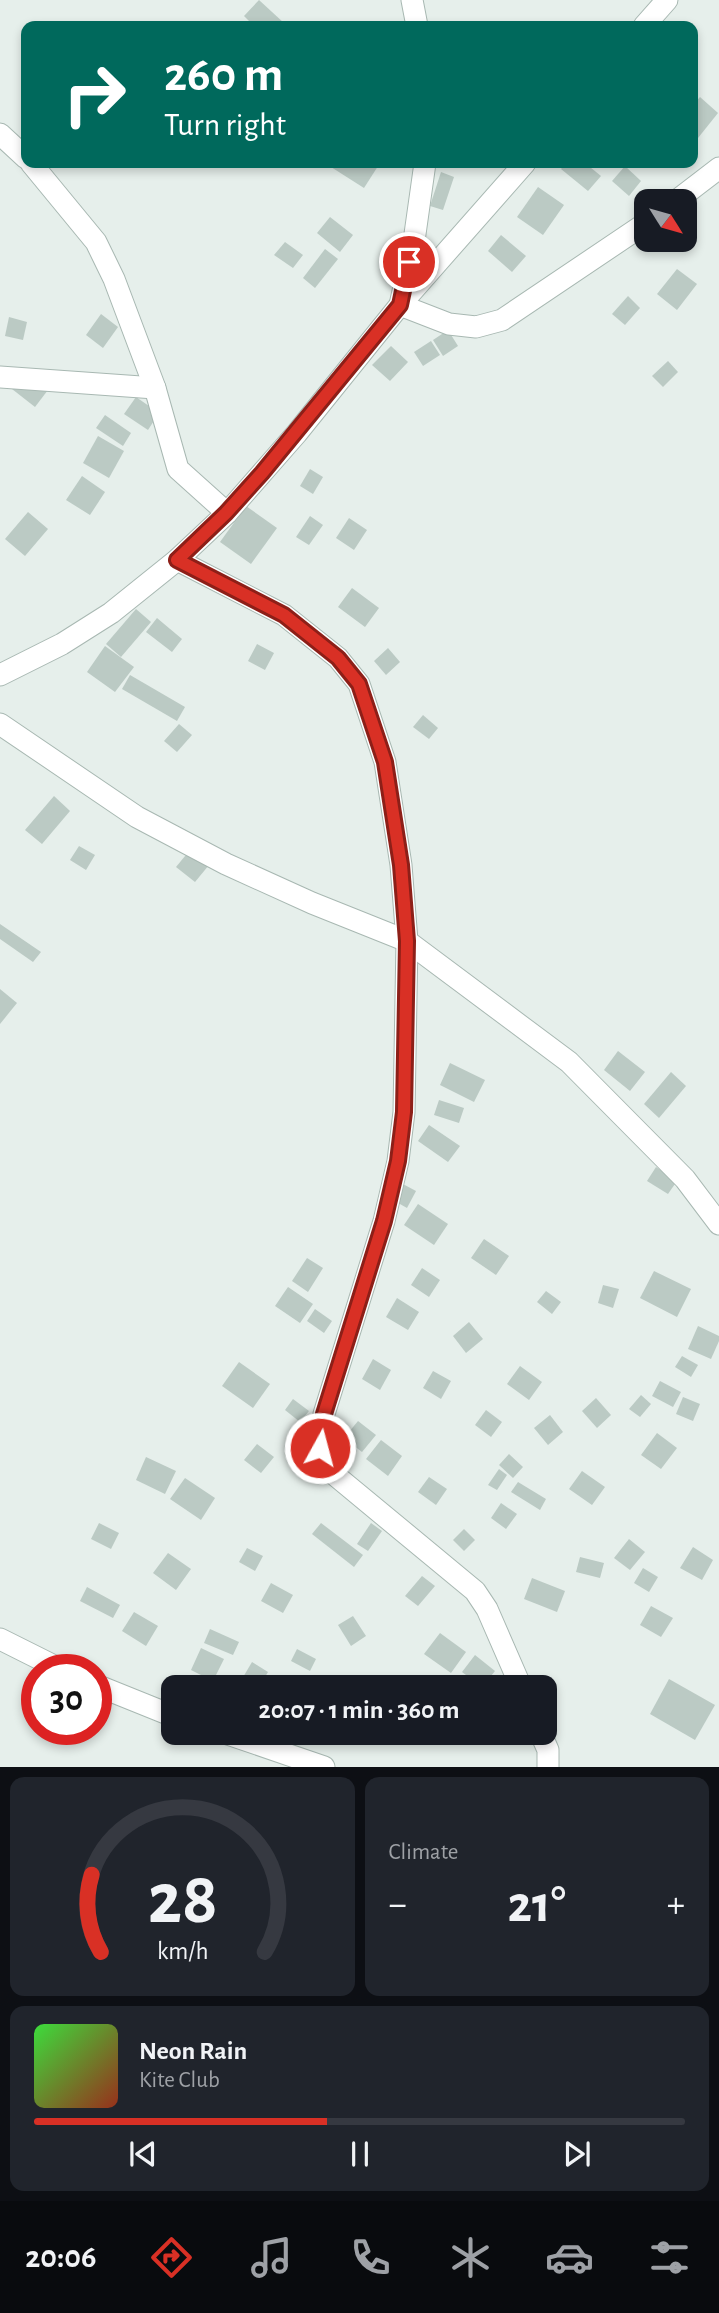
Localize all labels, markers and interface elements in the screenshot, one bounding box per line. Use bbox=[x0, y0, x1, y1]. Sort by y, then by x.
icon: right bbox=[49, 49, 140, 140]
text: 260 m bbox=[164, 51, 283, 100]
text: Turn right bbox=[164, 109, 286, 141]
north arrow bbox=[634, 189, 696, 252]
map controls bbox=[634, 189, 697, 252]
pin bbox=[379, 232, 439, 292]
icon: arrive bbox=[390, 243, 428, 281]
position arrow bbox=[283, 1411, 357, 1485]
speed limit sign: 30 bbox=[21, 1654, 112, 1745]
text: 20:07 · 1 min · 360 m bbox=[258, 1697, 460, 1723]
text: Climate bbox=[389, 1841, 458, 1864]
text: 28 bbox=[147, 1865, 217, 1938]
text: 21° bbox=[508, 1879, 566, 1931]
text: − bbox=[389, 1886, 407, 1924]
text: + bbox=[667, 1886, 685, 1924]
text: km/h bbox=[156, 1939, 208, 1964]
text: Neon Rain bbox=[139, 2038, 247, 2064]
text: Kite Club bbox=[139, 2069, 220, 2092]
icon: previous bbox=[124, 2135, 162, 2173]
icon: pause bbox=[341, 2135, 379, 2173]
icon: next bbox=[558, 2135, 596, 2173]
icon: directions bbox=[147, 2233, 196, 2282]
icon: music bbox=[247, 2233, 296, 2282]
icon: phone bbox=[346, 2233, 395, 2282]
icon: climate bbox=[446, 2233, 495, 2282]
icon: car bbox=[545, 2233, 594, 2282]
icon: filters bbox=[645, 2233, 694, 2282]
text: 20:06 bbox=[25, 2241, 96, 2273]

